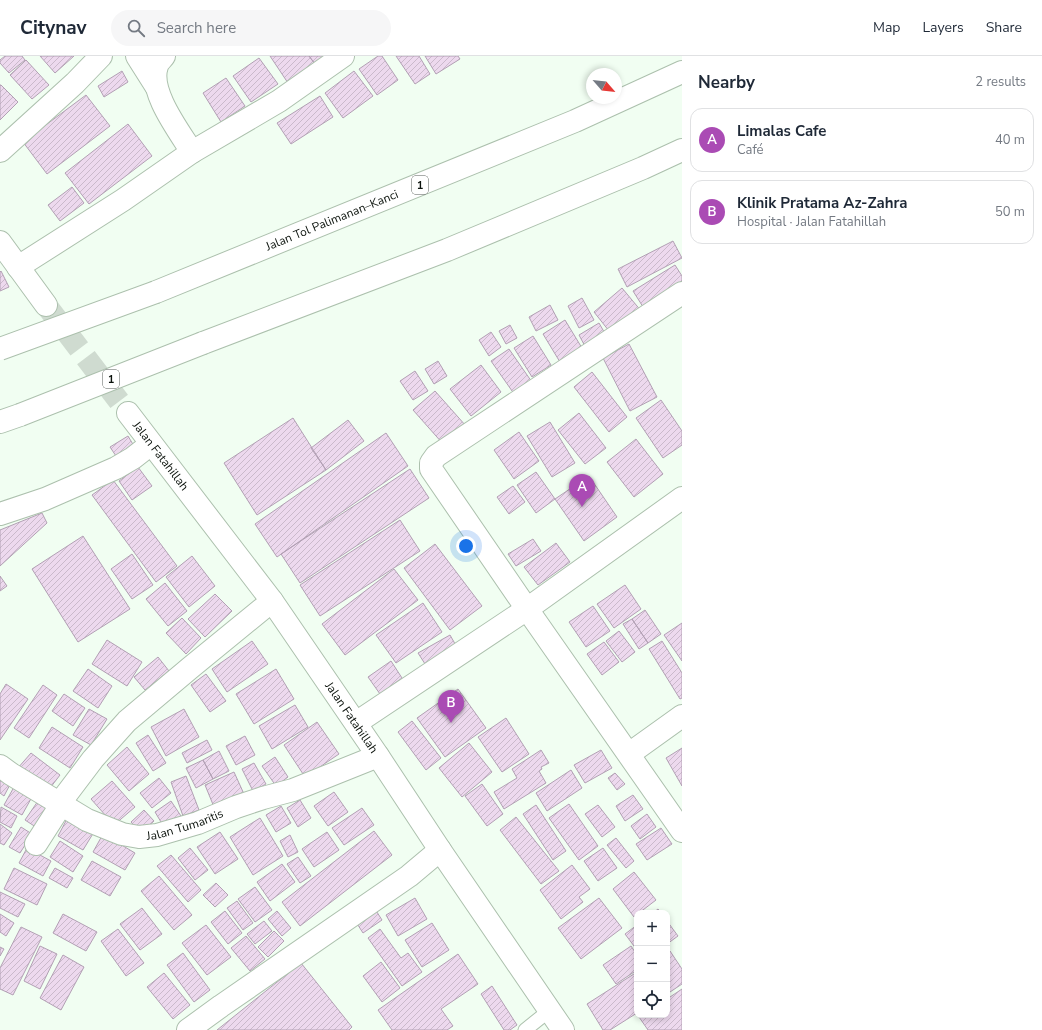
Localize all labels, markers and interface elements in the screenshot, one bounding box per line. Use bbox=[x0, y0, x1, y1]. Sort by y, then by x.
search box bbox=[111, 10, 391, 46]
text: Citynav bbox=[20, 15, 87, 41]
icon: search bbox=[125, 17, 147, 39]
text: Search here bbox=[157, 18, 236, 38]
text: Map bbox=[873, 18, 900, 37]
text: Layers bbox=[922, 18, 964, 37]
text: Share bbox=[986, 18, 1022, 37]
north arrow bbox=[586, 68, 622, 104]
text: Nearby bbox=[698, 71, 755, 94]
text: 2 results bbox=[975, 73, 1026, 91]
text: Limalas Cafe bbox=[737, 121, 827, 141]
text: A bbox=[707, 131, 717, 149]
text: 40 m bbox=[995, 131, 1025, 149]
text: Café bbox=[737, 141, 764, 159]
road number: 1 bbox=[412, 176, 428, 194]
street label: Jalan Tol Palimanan–Kanci bbox=[262, 186, 400, 255]
text: Klinik Pratama Az-Zahra bbox=[737, 193, 907, 213]
text: B bbox=[708, 203, 716, 221]
text: 50 m bbox=[995, 203, 1025, 221]
text: Hospital · Jalan Fatahillah bbox=[737, 213, 886, 231]
road number: 1 bbox=[103, 370, 119, 388]
street label: Jalan Fatahillah bbox=[129, 417, 193, 494]
pin: A bbox=[569, 474, 595, 507]
your location bbox=[456, 536, 476, 556]
street label: Jalan Fatahillah bbox=[321, 678, 382, 756]
pin: B bbox=[438, 690, 464, 723]
street label: Jalan Tumaritis bbox=[145, 805, 226, 844]
map controls bbox=[634, 910, 670, 1018]
button: + bbox=[634, 910, 670, 946]
button: − bbox=[634, 946, 670, 982]
button: locate bbox=[634, 982, 670, 1018]

